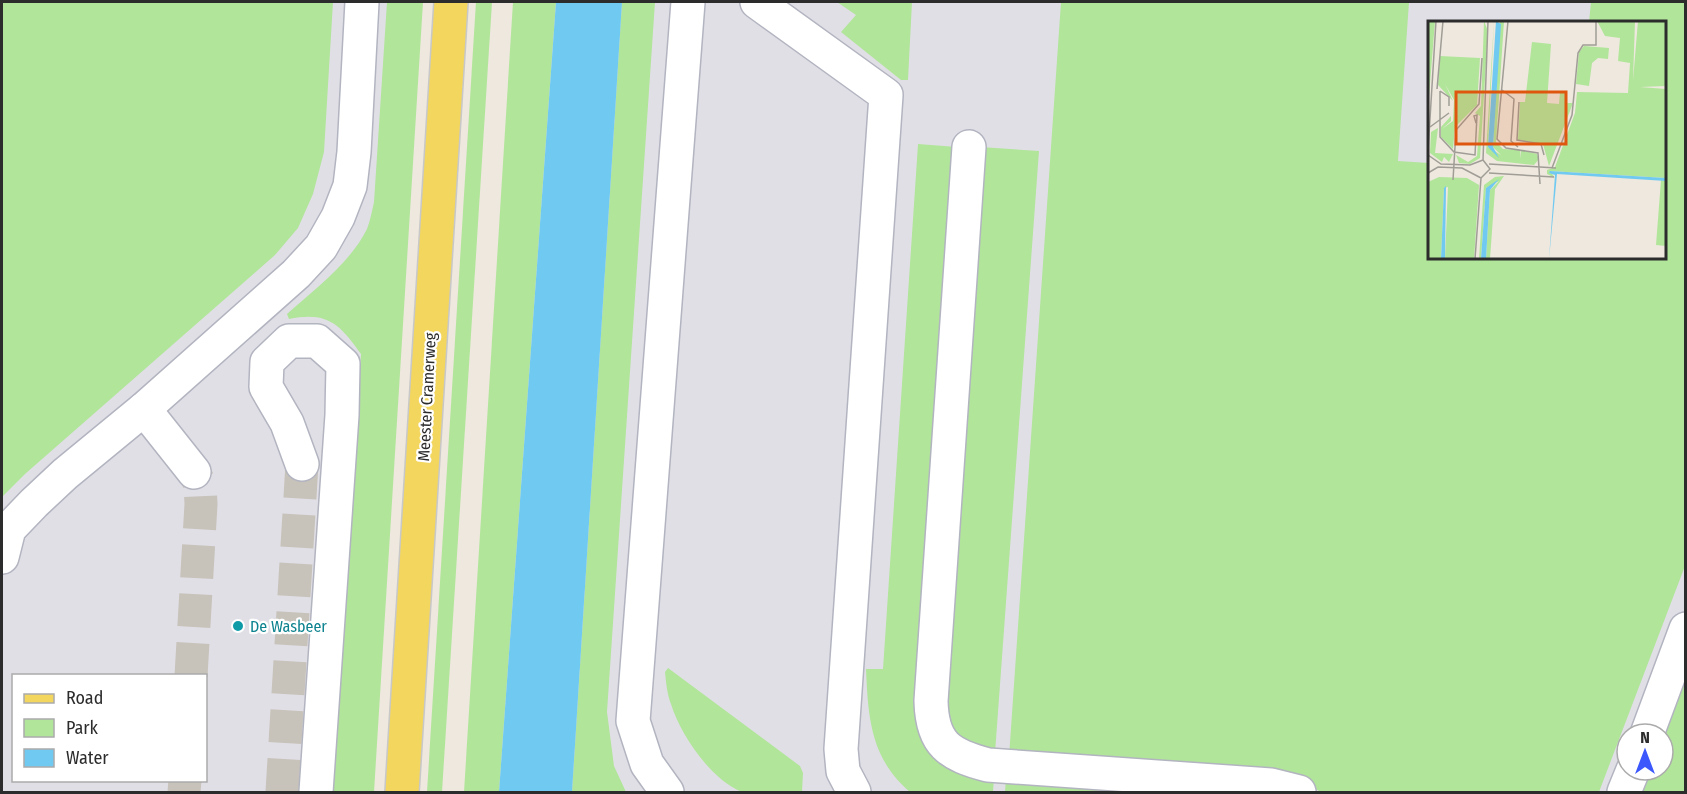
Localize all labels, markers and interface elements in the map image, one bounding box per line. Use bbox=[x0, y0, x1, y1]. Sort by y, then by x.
inset map bbox=[1428, 21, 1666, 260]
street label: Meester Cramerweg bbox=[414, 332, 440, 462]
place label: De Wasbeer bbox=[250, 617, 327, 636]
marker: De Wasbeer bbox=[231, 619, 245, 633]
legend bbox=[12, 674, 207, 782]
text: Road bbox=[66, 687, 103, 709]
text: Park bbox=[66, 717, 99, 739]
north arrow bbox=[1615, 722, 1675, 782]
text: N bbox=[1640, 728, 1650, 747]
text: Water bbox=[66, 747, 109, 769]

